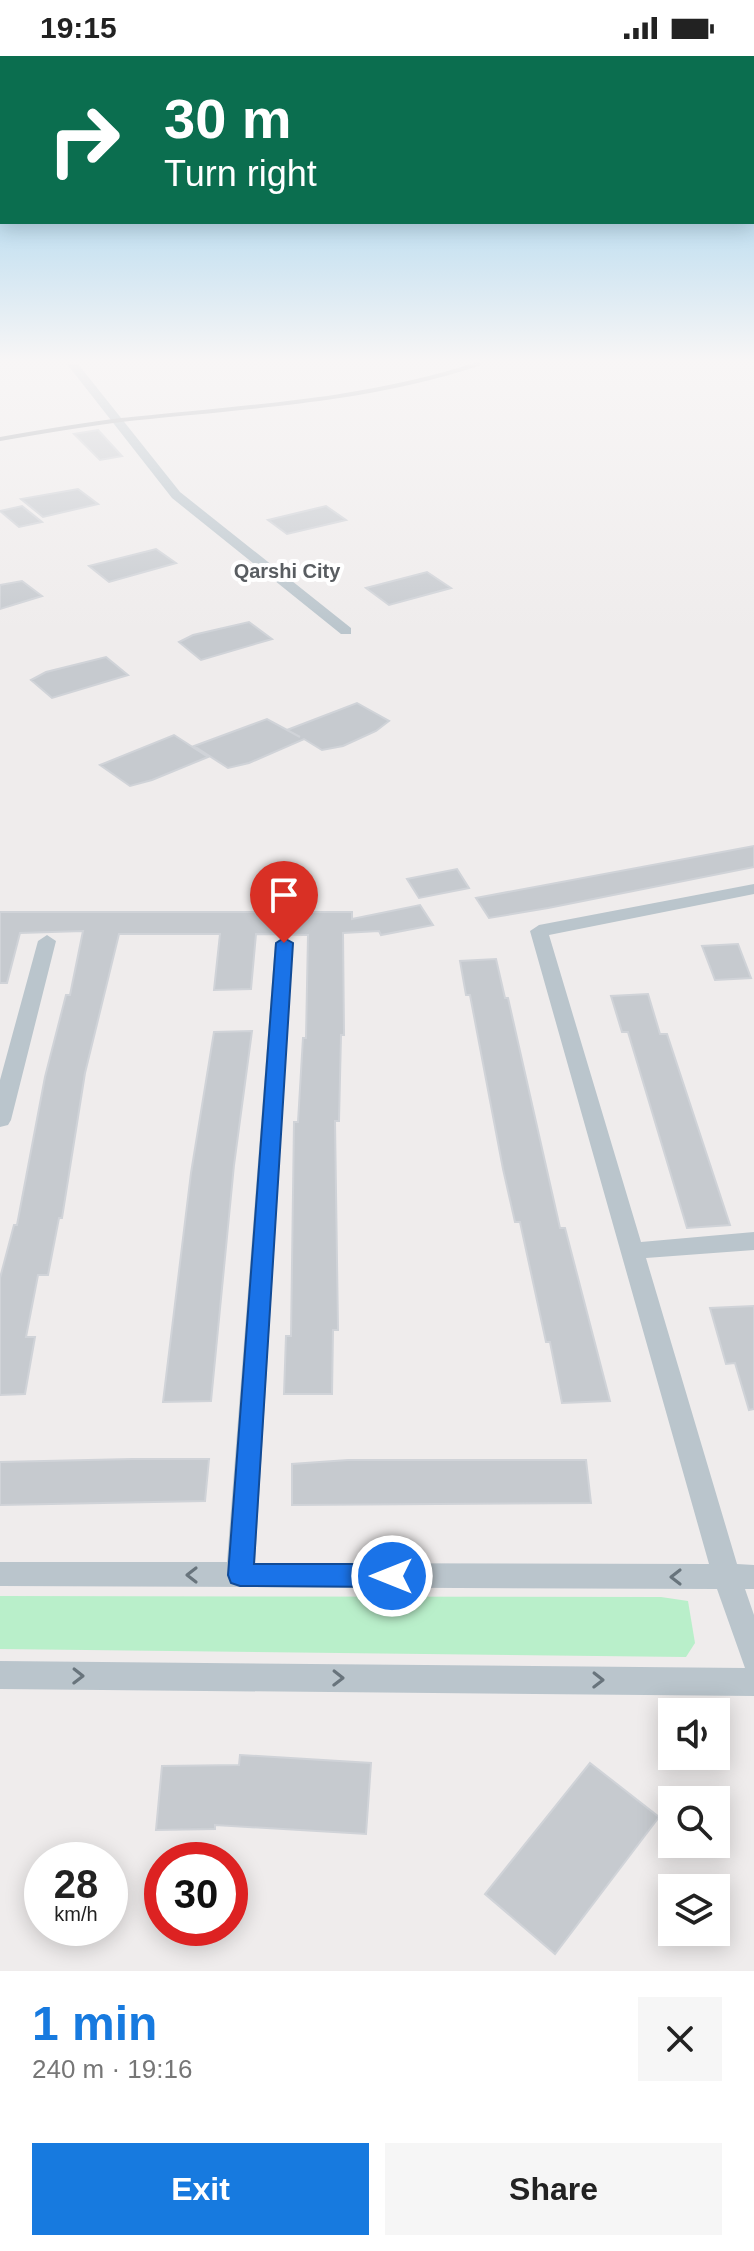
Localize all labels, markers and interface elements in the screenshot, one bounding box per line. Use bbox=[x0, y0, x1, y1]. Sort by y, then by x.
text: 19:15 bbox=[40, 11, 117, 44]
text: 30 m bbox=[164, 87, 292, 150]
icon: right bbox=[32, 88, 136, 192]
text: Turn right bbox=[164, 153, 317, 194]
district label: Qarshi City bbox=[234, 560, 341, 582]
pin bbox=[250, 861, 318, 943]
icon: arrive bbox=[262, 873, 306, 917]
position arrow bbox=[350, 1534, 434, 1618]
one-way arrow bbox=[185, 1566, 198, 1584]
one-way arrow bbox=[669, 1568, 682, 1586]
one-way arrow bbox=[72, 1667, 85, 1684]
one-way arrow bbox=[332, 1669, 345, 1687]
one-way arrow bbox=[592, 1672, 605, 1689]
map controls bbox=[658, 1698, 730, 1946]
button: sound bbox=[658, 1698, 730, 1770]
button: search bbox=[658, 1786, 730, 1858]
speed limit sign: 30 bbox=[144, 1842, 248, 1946]
text: 28 bbox=[54, 1862, 98, 1906]
button: layers bbox=[658, 1874, 730, 1946]
text: km/h bbox=[54, 1903, 98, 1925]
text: 1 min bbox=[32, 1997, 157, 2050]
button: close bbox=[638, 1997, 722, 2081]
text: 240 m · 19:16 bbox=[32, 2054, 192, 2084]
button: Exit bbox=[32, 2143, 369, 2235]
button: Share bbox=[385, 2143, 722, 2235]

